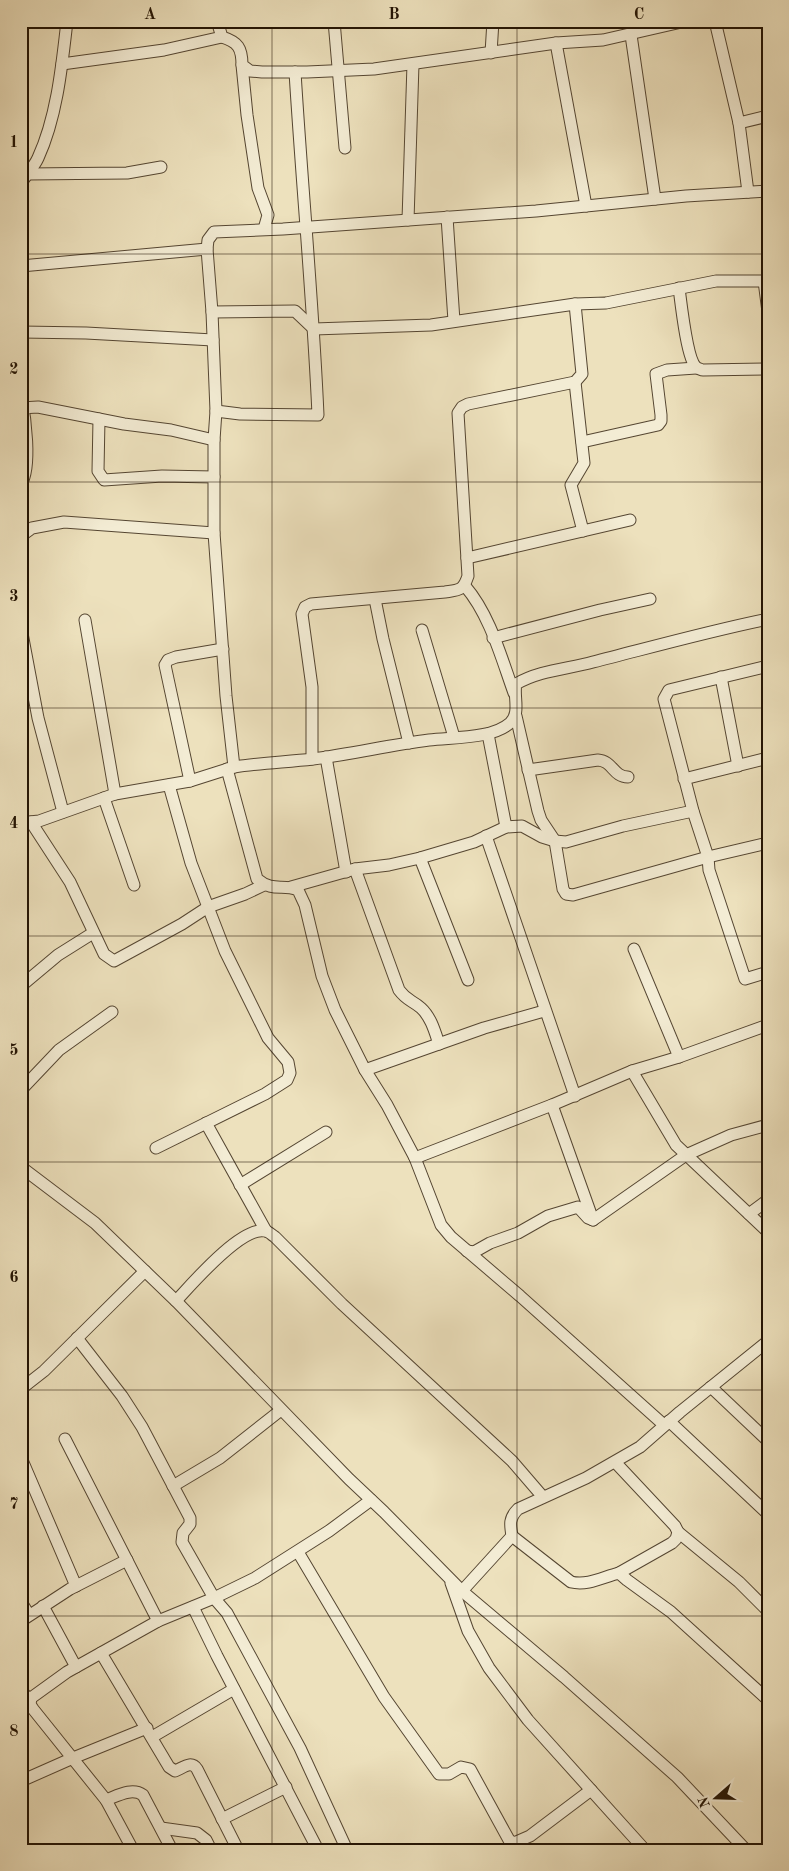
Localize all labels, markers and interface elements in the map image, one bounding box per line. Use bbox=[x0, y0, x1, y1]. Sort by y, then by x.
text: A bbox=[144, 7, 156, 23]
text: B bbox=[388, 7, 400, 23]
text: C bbox=[634, 7, 644, 23]
text: 1 bbox=[9, 135, 19, 151]
text: 2 bbox=[9, 362, 19, 378]
text: 3 bbox=[9, 589, 19, 605]
text: 4 bbox=[9, 816, 19, 832]
text: 5 bbox=[9, 1043, 19, 1059]
text: 6 bbox=[9, 1270, 19, 1286]
text: 7 bbox=[9, 1497, 19, 1513]
text: 8 bbox=[9, 1724, 19, 1740]
north arrow bbox=[692, 1774, 742, 1824]
text: N bbox=[696, 1794, 713, 1810]

